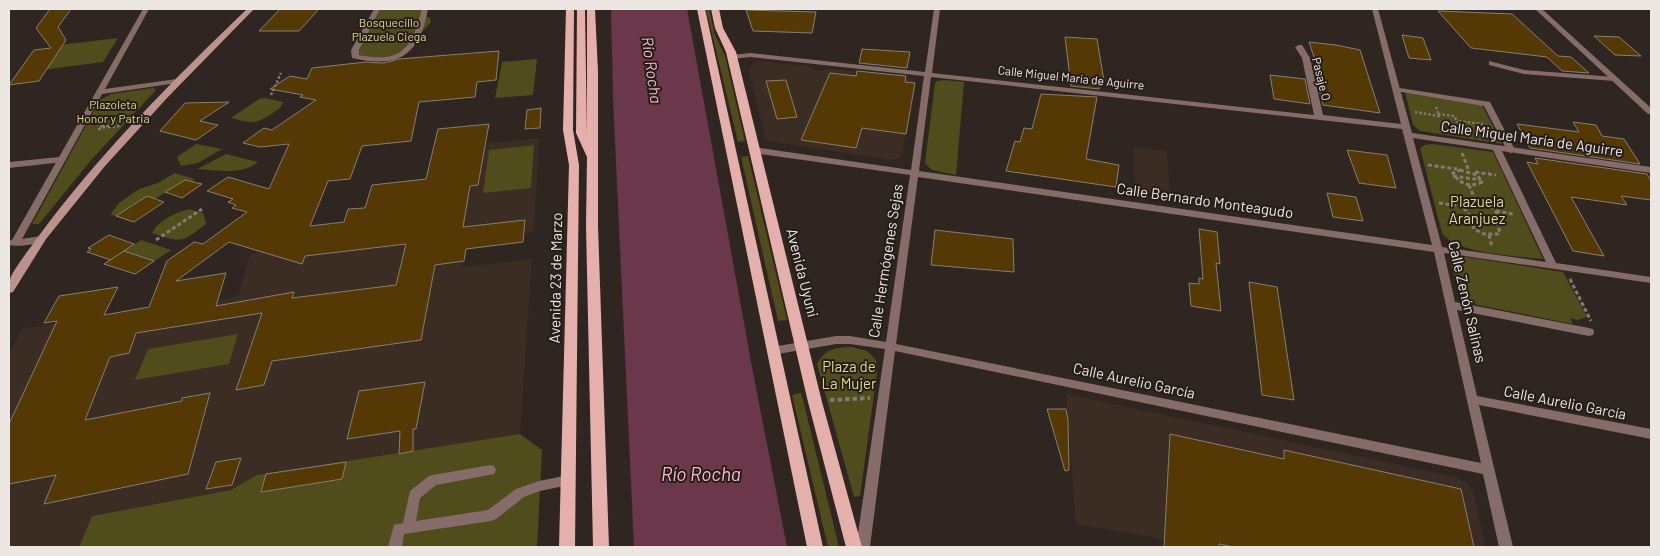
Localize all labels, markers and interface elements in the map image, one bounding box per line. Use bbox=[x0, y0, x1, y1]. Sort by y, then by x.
park label: Bosquecillo Plazuela Ciega bbox=[352, 15, 426, 43]
water label: Río Rocha bbox=[638, 35, 667, 105]
street label: Pasaje O bbox=[1310, 56, 1334, 102]
street label: Calle Miguel María de Aguirre bbox=[997, 62, 1145, 92]
park label: Plazoleta Honor y Patria bbox=[76, 97, 150, 125]
street label: Calle Miguel María de Aguirre bbox=[1440, 116, 1625, 160]
street label: Calle Bernardo Monteagudo bbox=[1116, 179, 1295, 221]
street label: Calle Hermógenes Sejas bbox=[864, 183, 906, 339]
park label: Plazuela Aranjuez bbox=[1449, 192, 1506, 227]
street label: Avenida 23 de Marzo bbox=[545, 212, 565, 344]
street label: Avenida Uyuni bbox=[783, 226, 823, 319]
street label: Calle Zenón Salinas bbox=[1445, 239, 1491, 364]
park label: Plaza de La Mujer bbox=[821, 357, 877, 392]
street label: Calle Aurelio García bbox=[1072, 358, 1197, 402]
street label: Calle Aurelio García bbox=[1502, 381, 1628, 423]
water label: Río Rocha bbox=[661, 462, 741, 485]

